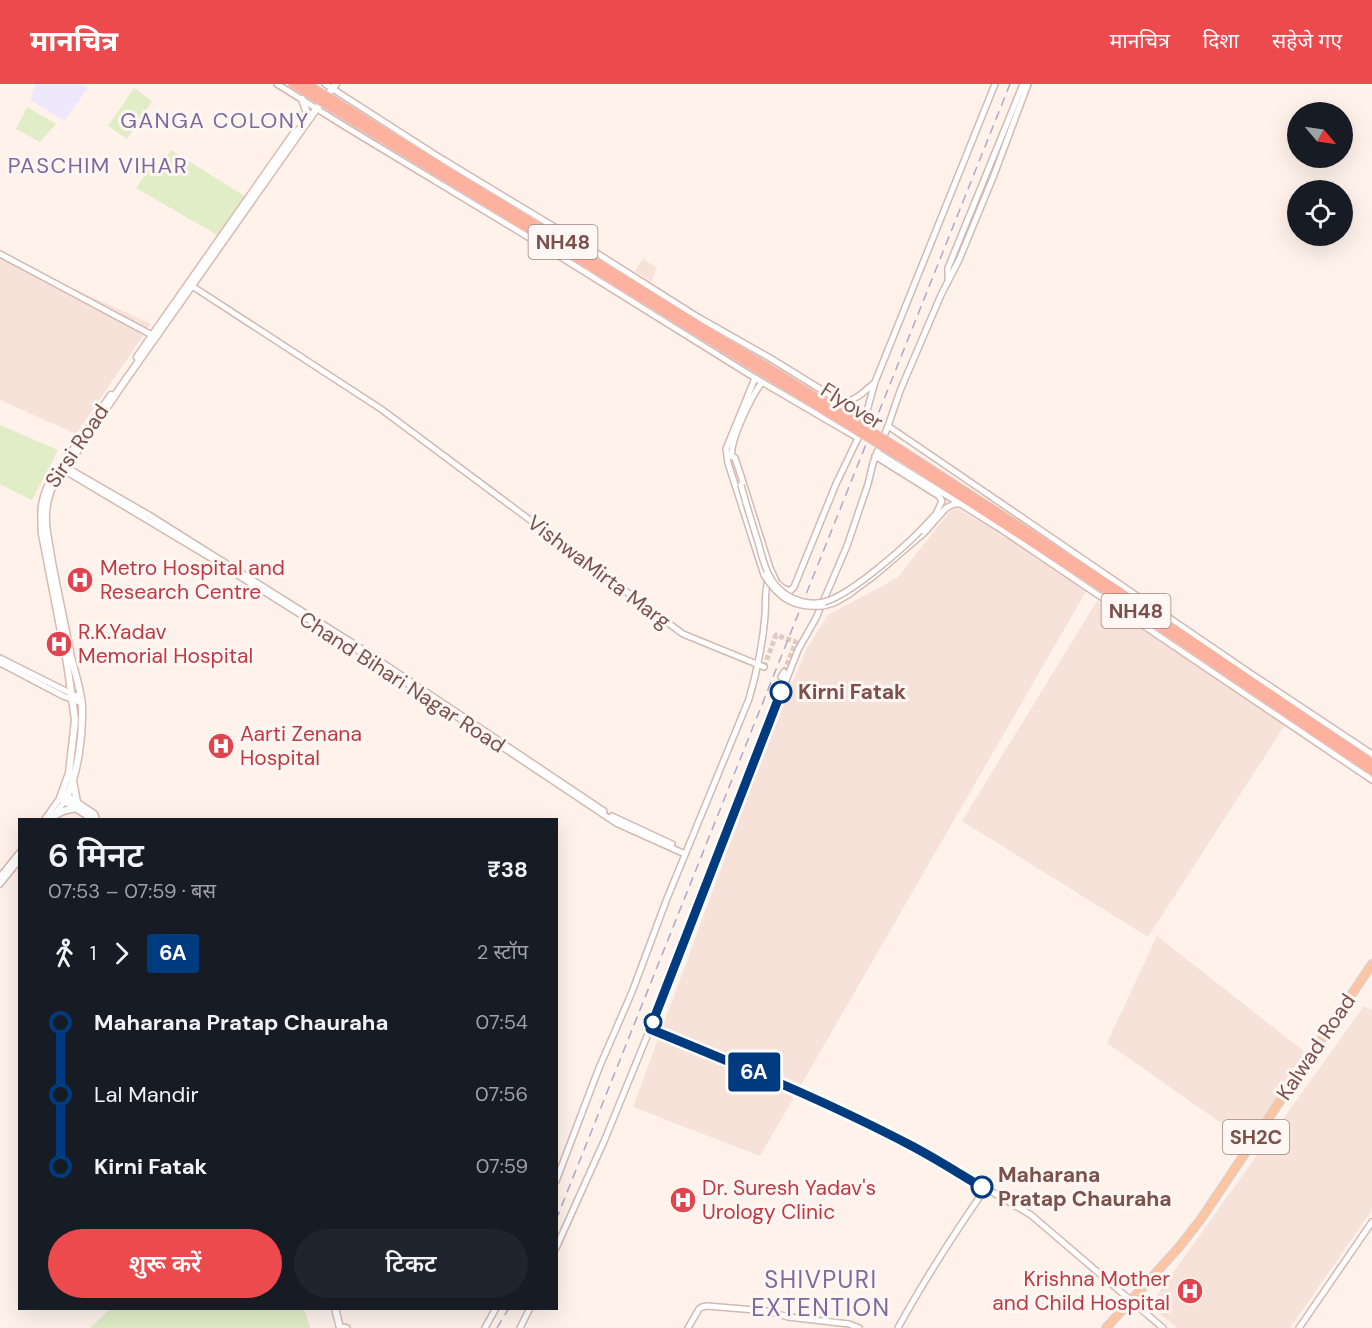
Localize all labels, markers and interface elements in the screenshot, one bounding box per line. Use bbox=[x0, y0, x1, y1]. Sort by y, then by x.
text: मानचित्र bbox=[30, 23, 118, 60]
text: मानचित्र bbox=[1110, 27, 1170, 55]
text: दिशा bbox=[1203, 27, 1239, 55]
text: सहेजे गए bbox=[1272, 27, 1342, 55]
north arrow bbox=[1287, 102, 1353, 168]
map controls bbox=[1287, 102, 1353, 246]
district label: GANGA COLONY bbox=[120, 106, 310, 135]
district label: PASCHIM VIHAR bbox=[8, 151, 188, 180]
button: locate bbox=[1287, 180, 1353, 246]
road number: NH48 bbox=[528, 225, 598, 259]
street label: Flyover bbox=[815, 376, 889, 436]
street label: Sirsi Road bbox=[39, 399, 115, 493]
street label: VishwaMirta Marg bbox=[522, 509, 677, 635]
place label: Metro Hospital and Research Centre bbox=[100, 554, 285, 606]
hospital icon: Metro Hospital and Research Centre bbox=[65, 565, 95, 595]
road number: NH48 bbox=[1102, 594, 1170, 628]
street label: Chand Bihari Nagar Road bbox=[294, 605, 510, 759]
place label: R.K.Yadav Memorial Hospital bbox=[78, 618, 253, 670]
hospital icon: R.K.Yadav Memorial Hospital bbox=[44, 629, 74, 659]
place label: Kirni Fatak bbox=[798, 678, 906, 706]
marker: Kirni Fatak bbox=[770, 681, 792, 703]
place label: Aarti Zenana Hospital bbox=[240, 720, 362, 772]
hospital icon: Aarti Zenana Hospital bbox=[206, 731, 236, 761]
text: 6 मिनट bbox=[48, 834, 144, 877]
text: ₹38 bbox=[487, 855, 528, 884]
text: 07:53 – 07:59 · बस bbox=[48, 878, 216, 904]
icon: walk bbox=[48, 937, 81, 970]
icon: forward bbox=[105, 937, 138, 970]
text: 6A bbox=[159, 939, 187, 967]
text: 2 स्टॉप bbox=[477, 939, 528, 965]
text: 1 bbox=[90, 940, 96, 966]
street label: Kalwad Road bbox=[1270, 988, 1362, 1106]
text: Maharana Pratap Chauraha bbox=[94, 1008, 388, 1037]
text: 07:54 bbox=[476, 1009, 528, 1035]
unlabelled marker bbox=[644, 1013, 662, 1031]
line badge: 6A bbox=[727, 1052, 781, 1092]
text: 6A bbox=[740, 1058, 768, 1086]
text: Lal Mandir bbox=[94, 1080, 199, 1109]
text: 07:56 bbox=[475, 1081, 528, 1107]
road number: SH2C bbox=[1223, 1120, 1289, 1154]
text: Kirni Fatak bbox=[94, 1152, 207, 1181]
text: 07:59 bbox=[476, 1153, 528, 1179]
place label: Maharana Pratap Chauraha bbox=[998, 1161, 1172, 1213]
place label: Dr. Suresh Yadav's Urology Clinic bbox=[702, 1174, 876, 1226]
marker: Maharana Pratap Chauraha bbox=[971, 1176, 993, 1198]
hospital icon: Dr. Suresh Yadav's Urology Clinic bbox=[668, 1185, 698, 1215]
button: शुरू करें bbox=[48, 1229, 282, 1298]
button: टिकट bbox=[294, 1229, 528, 1298]
district label: SHIVPURI EXTENTION bbox=[751, 1264, 891, 1323]
place label: Krishna Mother and Child Hospital bbox=[992, 1265, 1170, 1317]
hospital icon: Krishna Mother and Child Hospital bbox=[1175, 1276, 1205, 1306]

